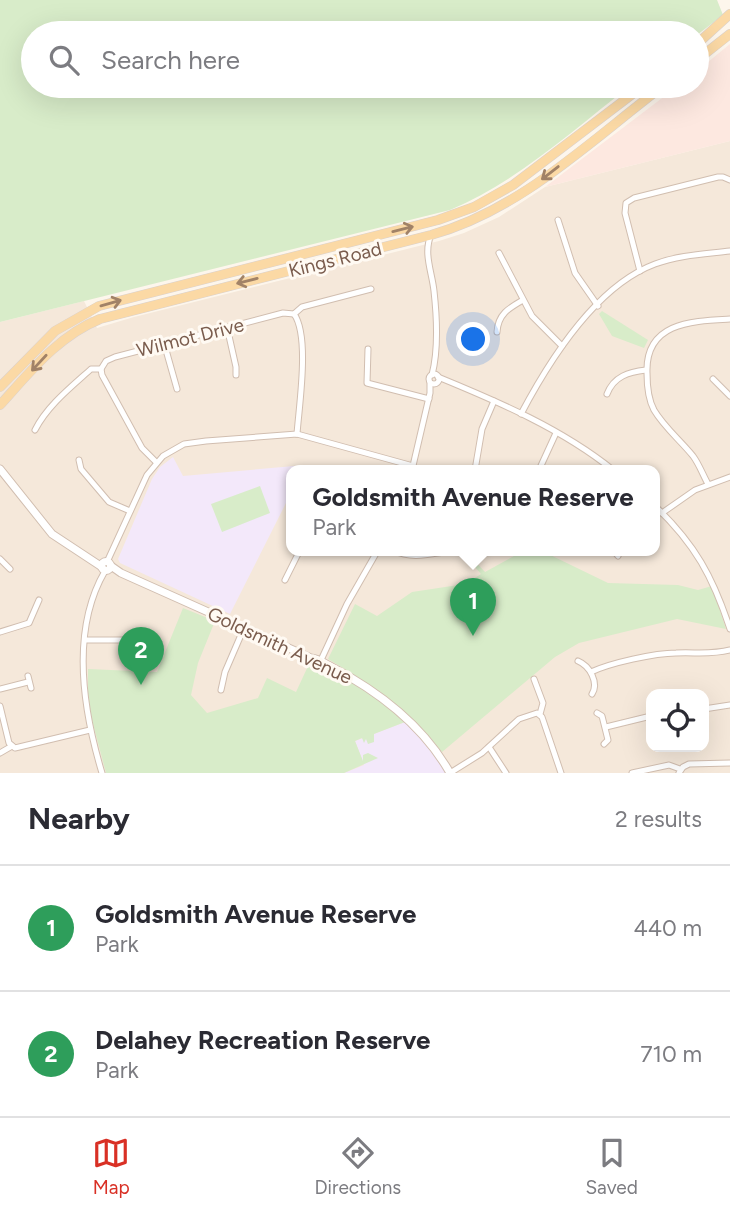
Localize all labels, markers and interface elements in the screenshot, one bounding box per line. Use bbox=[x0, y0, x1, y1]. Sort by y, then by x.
search box bbox=[21, 21, 709, 98]
icon: search bbox=[45, 41, 83, 79]
text: Search here bbox=[101, 44, 240, 76]
one-way arrow bbox=[541, 166, 560, 181]
one-way arrow bbox=[391, 222, 414, 235]
street label: Kings Road bbox=[286, 237, 384, 282]
one-way arrow bbox=[236, 275, 258, 288]
one-way arrow bbox=[100, 295, 122, 308]
street label: Wilmot Drive bbox=[134, 313, 246, 362]
your location bbox=[456, 322, 490, 356]
one-way arrow bbox=[30, 354, 47, 371]
popup bbox=[286, 465, 660, 556]
text: Goldsmith Avenue Reserve bbox=[312, 481, 634, 513]
text: Park bbox=[312, 513, 356, 541]
pin: 1 bbox=[450, 578, 496, 636]
street label: Goldsmith Avenue bbox=[204, 602, 356, 689]
pin: 2 bbox=[118, 627, 164, 685]
map controls bbox=[646, 689, 709, 752]
button: locate bbox=[646, 689, 709, 752]
text: Nearby bbox=[28, 800, 130, 837]
text: 2 results bbox=[615, 805, 702, 833]
text: Goldsmith Avenue Reserve bbox=[95, 898, 416, 930]
text: 1 bbox=[46, 914, 56, 942]
text: 440 m bbox=[633, 914, 702, 942]
text: Park bbox=[95, 930, 139, 958]
text: Delahey Recreation Reserve bbox=[95, 1024, 430, 1056]
text: 2 bbox=[44, 1040, 58, 1068]
text: 710 m bbox=[640, 1040, 702, 1068]
text: Park bbox=[95, 1056, 139, 1084]
tab: Map bbox=[92, 1134, 130, 1199]
tab: Directions bbox=[314, 1134, 401, 1199]
tab: Saved bbox=[585, 1134, 638, 1199]

